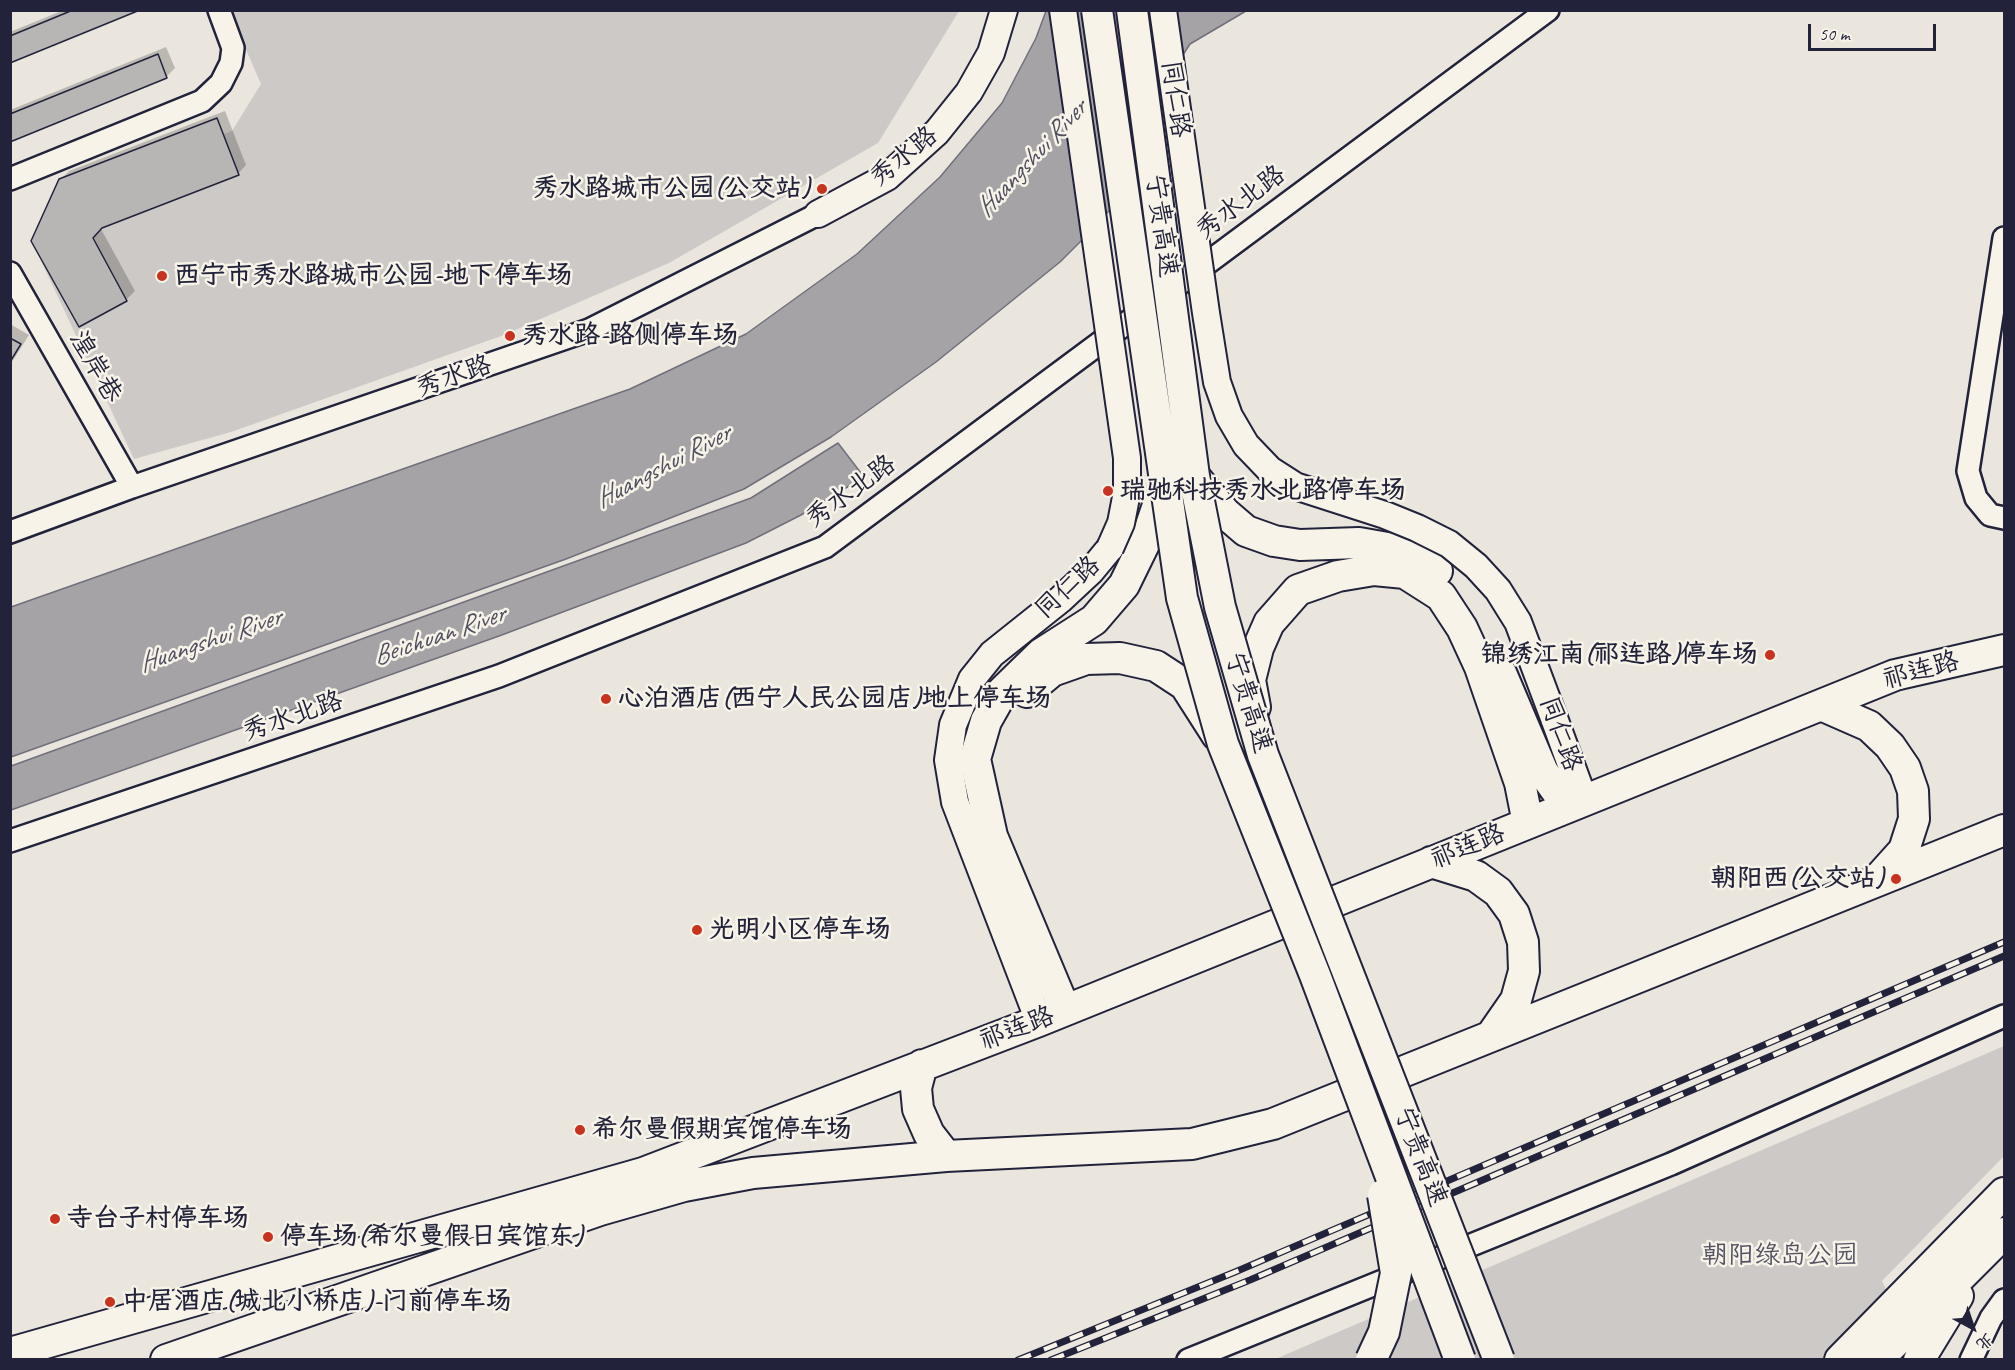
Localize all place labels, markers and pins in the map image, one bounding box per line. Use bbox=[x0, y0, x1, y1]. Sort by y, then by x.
place label: 秀水路城市公园(公交站) bbox=[533, 173, 810, 205]
marker: 秀水路城市公园(公交站) bbox=[815, 182, 829, 196]
place label: 西宁市秀水路城市公园-地下停车场 bbox=[174, 260, 572, 292]
marker: 西宁市秀水路城市公园-地下停车场 bbox=[155, 269, 169, 283]
place label: 秀水路-路侧停车场 bbox=[522, 320, 738, 352]
marker: 秀水路-路侧停车场 bbox=[503, 329, 517, 343]
place label: 瑞驰科技秀水北路停车场 bbox=[1120, 475, 1406, 507]
marker: 瑞驰科技秀水北路停车场 bbox=[1101, 484, 1115, 498]
place label: 锦绣江南(祁连路)停车场 bbox=[1481, 639, 1758, 671]
marker: 锦绣江南(祁连路)停车场 bbox=[1763, 648, 1777, 662]
place label: 心泊酒店(西宁人民公园店)地上停车场 bbox=[618, 683, 1051, 715]
marker: 心泊酒店(西宁人民公园店)地上停车场 bbox=[599, 692, 613, 706]
place label: 朝阳西(公交站) bbox=[1711, 863, 1884, 895]
marker: 朝阳西(公交站) bbox=[1889, 872, 1903, 886]
place label: 光明小区停车场 bbox=[709, 914, 891, 946]
marker: 光明小区停车场 bbox=[690, 923, 704, 937]
place label: 希尔曼假期宾馆停车场 bbox=[592, 1114, 852, 1146]
marker: 希尔曼假期宾馆停车场 bbox=[573, 1123, 587, 1137]
place label: 寺台子村停车场 bbox=[67, 1203, 249, 1235]
marker: 寺台子村停车场 bbox=[48, 1212, 62, 1226]
place label: 停车场(希尔曼假日宾馆东) bbox=[280, 1221, 583, 1253]
marker: 停车场(希尔曼假日宾馆东) bbox=[261, 1230, 275, 1244]
place label: 中居酒店(城北小桥店)-门前停车场 bbox=[122, 1286, 512, 1318]
marker: 中居酒店(城北小桥店)-门前停车场 bbox=[103, 1295, 117, 1309]

